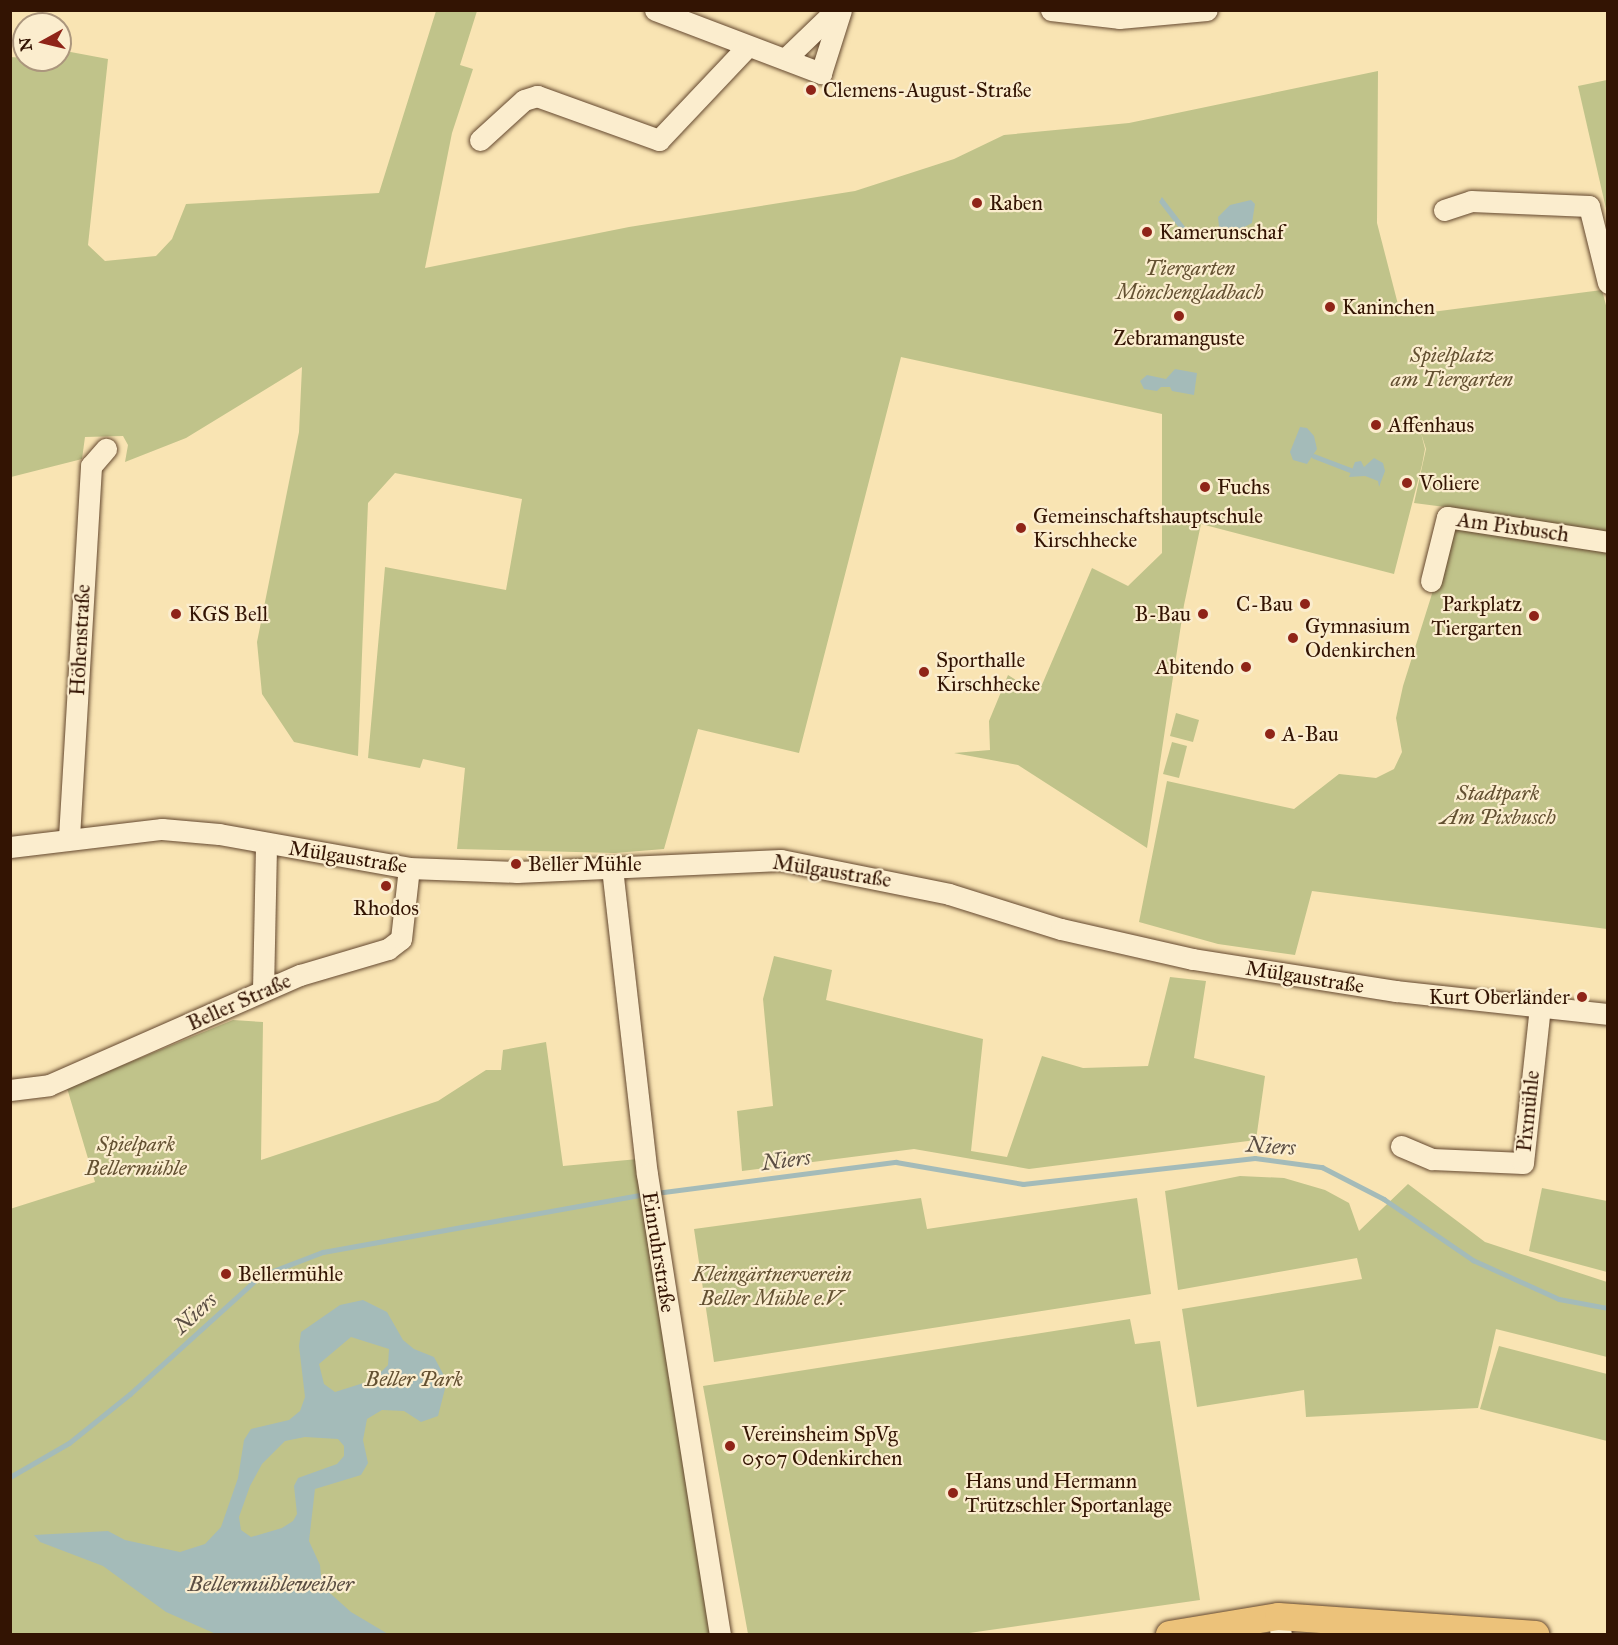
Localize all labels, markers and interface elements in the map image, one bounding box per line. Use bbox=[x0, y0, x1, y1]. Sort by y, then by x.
north arrow bbox=[12, 12, 72, 72]
text: N bbox=[15, 36, 36, 52]
place label: Clemens-August-Straße bbox=[823, 77, 1032, 103]
marker: Clemens-August-Straße bbox=[804, 83, 818, 97]
place label: Raben bbox=[989, 190, 1043, 216]
marker: Raben bbox=[970, 196, 984, 210]
place label: Kamerunschaf bbox=[1159, 219, 1284, 245]
marker: Kamerunschaf bbox=[1140, 225, 1154, 239]
park label: Tiergarten Mönchengladbach bbox=[1116, 255, 1264, 305]
place label: Kaninchen bbox=[1342, 294, 1435, 320]
marker: Kaninchen bbox=[1323, 300, 1337, 314]
marker: Zebramanguste bbox=[1172, 309, 1186, 323]
place label: Zebramanguste bbox=[1113, 325, 1245, 351]
park label: Spielplatz am Tiergarten bbox=[1391, 342, 1513, 392]
place label: Affenhaus bbox=[1388, 412, 1474, 438]
marker: Affenhaus bbox=[1369, 418, 1383, 432]
place label: Voliere bbox=[1419, 470, 1479, 496]
place label: Fuchs bbox=[1217, 474, 1270, 500]
marker: Voliere bbox=[1400, 476, 1414, 490]
marker: Fuchs bbox=[1198, 480, 1212, 494]
place label: Gemeinschaftshauptschule Kirschhecke bbox=[1033, 503, 1263, 553]
street label: Am Pixbusch bbox=[1455, 507, 1571, 547]
marker: Gemeinschaftshauptschule Kirschhecke bbox=[1014, 521, 1028, 535]
street label: Höhenstraße bbox=[64, 584, 96, 696]
place label: C-Bau bbox=[1236, 591, 1293, 617]
place label: Parkplatz Tiergarten bbox=[1431, 591, 1522, 641]
marker: C-Bau bbox=[1298, 597, 1312, 611]
place label: KGS Bell bbox=[188, 601, 268, 627]
place label: B-Bau bbox=[1135, 601, 1191, 627]
marker: KGS Bell bbox=[169, 607, 183, 621]
marker: B-Bau bbox=[1196, 607, 1210, 621]
marker: Parkplatz Tiergarten bbox=[1527, 609, 1541, 623]
place label: Gymnasium Odenkirchen bbox=[1305, 613, 1416, 663]
marker: Gymnasium Odenkirchen bbox=[1286, 631, 1300, 645]
place label: Sporthalle Kirschhecke bbox=[936, 647, 1040, 697]
place label: Abitendo bbox=[1155, 654, 1234, 680]
marker: Abitendo bbox=[1239, 660, 1253, 674]
marker: Sporthalle Kirschhecke bbox=[917, 665, 931, 679]
place label: A-Bau bbox=[1282, 721, 1339, 747]
marker: A-Bau bbox=[1263, 727, 1277, 741]
park label: Stadtpark Am Pixbusch bbox=[1440, 780, 1556, 830]
street label: Mülgaustraße bbox=[287, 835, 409, 879]
street label: Mülgaustraße bbox=[771, 849, 893, 893]
place label: Beller Mühle bbox=[528, 851, 642, 877]
marker: Beller Mühle bbox=[509, 857, 523, 871]
marker: Rhodos bbox=[379, 879, 393, 893]
place label: Rhodos bbox=[353, 895, 419, 921]
street label: Mülgaustraße bbox=[1244, 955, 1366, 999]
street label: Beller Straße bbox=[183, 968, 295, 1036]
place label: Kurt Oberländer bbox=[1429, 984, 1570, 1010]
marker: Kurt Oberländer bbox=[1575, 990, 1589, 1004]
street label: Pixmühle bbox=[1511, 1069, 1545, 1153]
park label: Spielpark Bellermühle bbox=[85, 1131, 187, 1181]
water label: Niers bbox=[1245, 1131, 1297, 1161]
water label: Niers bbox=[760, 1144, 812, 1176]
street label: Einruhrstraße bbox=[637, 1190, 681, 1314]
place label: Bellermühle bbox=[238, 1261, 343, 1287]
park label: Kleingärtnerverein Beller Mühle e.V. bbox=[692, 1261, 852, 1311]
marker: Bellermühle bbox=[219, 1267, 233, 1281]
water label: Niers bbox=[168, 1287, 222, 1339]
park label: Beller Park bbox=[365, 1366, 463, 1392]
place label: Vereinsheim SpVg 0507 Odenkirchen bbox=[742, 1421, 902, 1471]
marker: Vereinsheim SpVg 0507 Odenkirchen bbox=[723, 1439, 737, 1453]
place label: Hans und Hermann Trützschler Sportanlage bbox=[965, 1468, 1172, 1518]
marker: Hans und Hermann Trützschler Sportanlage bbox=[946, 1486, 960, 1500]
water label: Bellermühleweiher bbox=[188, 1571, 354, 1597]

